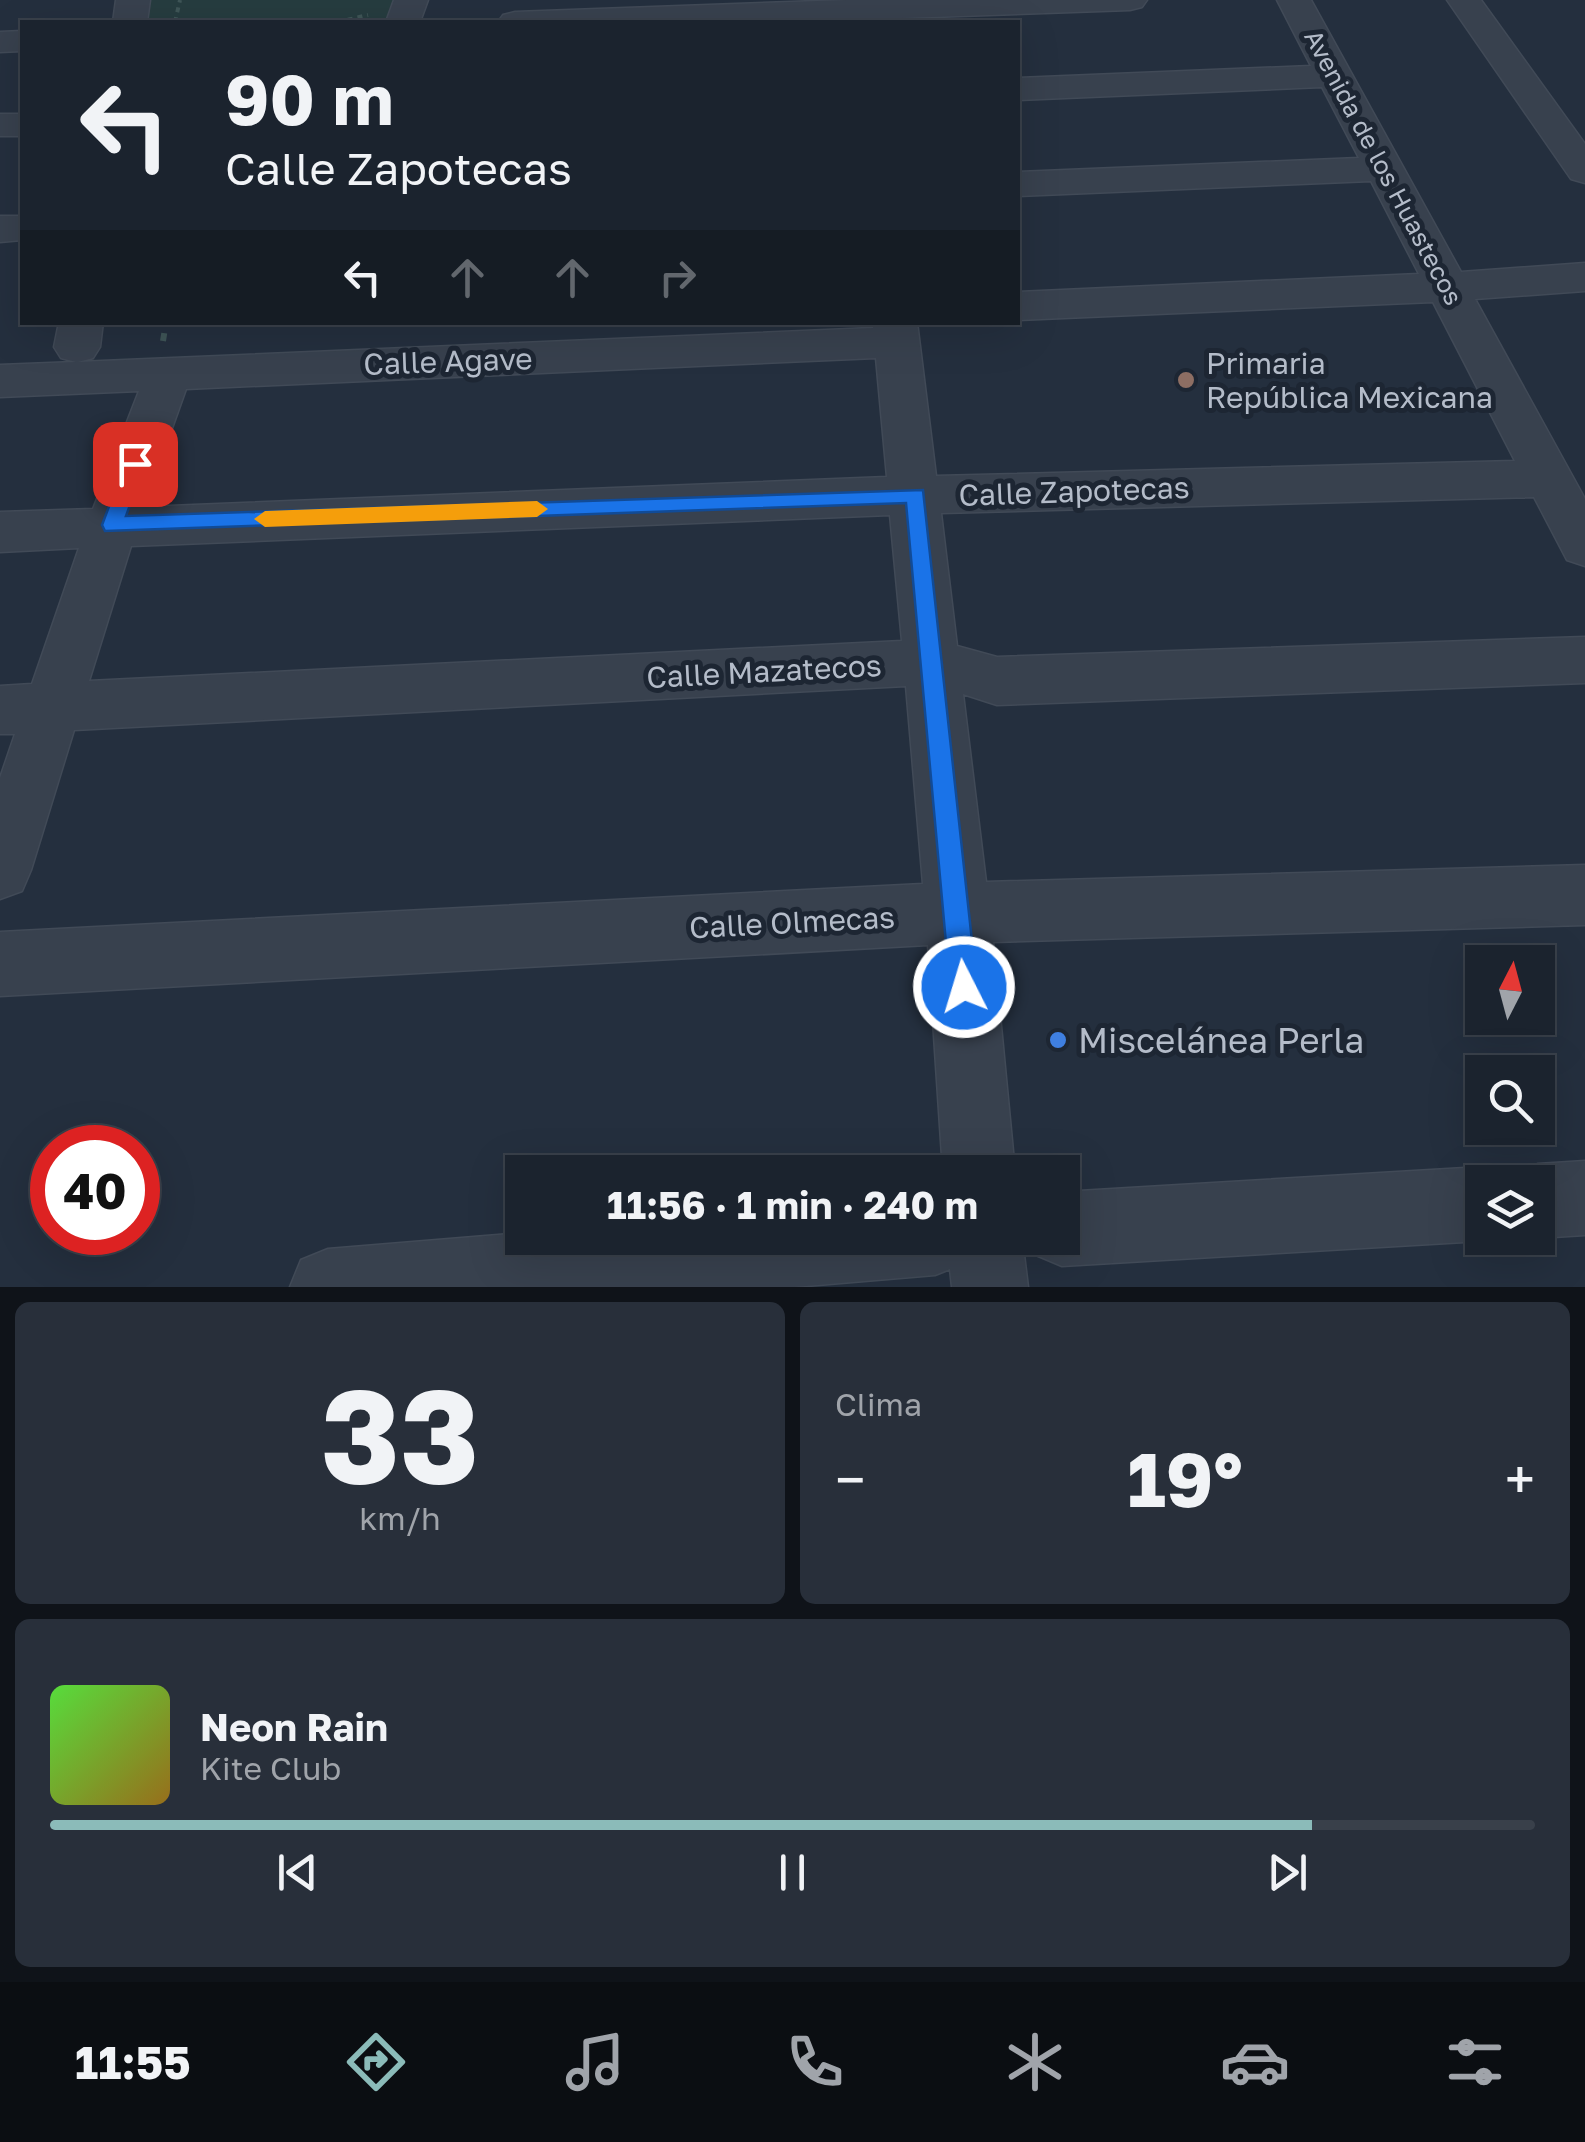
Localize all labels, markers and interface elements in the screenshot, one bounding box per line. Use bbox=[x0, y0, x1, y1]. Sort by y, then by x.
street label: Avenida de los Huastecos bbox=[1298, 24, 1470, 310]
text: 90 m bbox=[225, 56, 394, 140]
icon: left bbox=[60, 60, 190, 190]
text: Calle Zapotecas bbox=[225, 141, 572, 195]
icon: left bbox=[335, 250, 390, 305]
icon: ahead bbox=[440, 250, 495, 305]
icon: ahead bbox=[545, 250, 600, 305]
icon: right bbox=[650, 250, 705, 305]
street label: Calle Agave bbox=[363, 340, 533, 382]
place label: Primaria República Mexicana bbox=[1206, 345, 1493, 415]
marker: Primaria República Mexicana bbox=[1175, 369, 1197, 391]
pin bbox=[93, 422, 178, 507]
icon: arrive bbox=[108, 437, 163, 492]
street label: Calle Zapotecas bbox=[958, 469, 1190, 513]
street label: Calle Mazatecos bbox=[645, 647, 883, 695]
street label: Calle Olmecas bbox=[688, 899, 896, 945]
position arrow bbox=[912, 935, 1016, 1039]
north arrow bbox=[1465, 945, 1555, 1035]
map controls bbox=[1465, 945, 1555, 1255]
place label: Miscelánea Perla bbox=[1078, 1019, 1364, 1061]
marker: Miscelánea Perla bbox=[1047, 1029, 1069, 1051]
button: search bbox=[1465, 1055, 1555, 1145]
speed limit sign: 40 bbox=[30, 1125, 160, 1255]
button: layers bbox=[1465, 1165, 1555, 1255]
text: 11:56 · 1 min · 240 m bbox=[607, 1182, 978, 1227]
text: 33 bbox=[321, 1356, 479, 1512]
text: Clima bbox=[835, 1385, 922, 1423]
text: 19° bbox=[1127, 1433, 1243, 1524]
text: − bbox=[835, 1446, 865, 1512]
text: + bbox=[1505, 1446, 1535, 1512]
text: km/h bbox=[359, 1499, 441, 1537]
text: Neon Rain bbox=[200, 1704, 388, 1749]
text: Kite Club bbox=[200, 1749, 341, 1787]
icon: previous bbox=[270, 1845, 325, 1900]
icon: pause bbox=[765, 1845, 820, 1900]
icon: next bbox=[1260, 1845, 1315, 1900]
icon: directions bbox=[341, 2027, 411, 2097]
icon: music bbox=[560, 2027, 630, 2097]
icon: phone bbox=[780, 2027, 850, 2097]
icon: climate bbox=[1000, 2027, 1070, 2097]
icon: car bbox=[1220, 2027, 1290, 2097]
icon: filters bbox=[1440, 2027, 1510, 2097]
text: 11:55 bbox=[75, 2035, 191, 2089]

